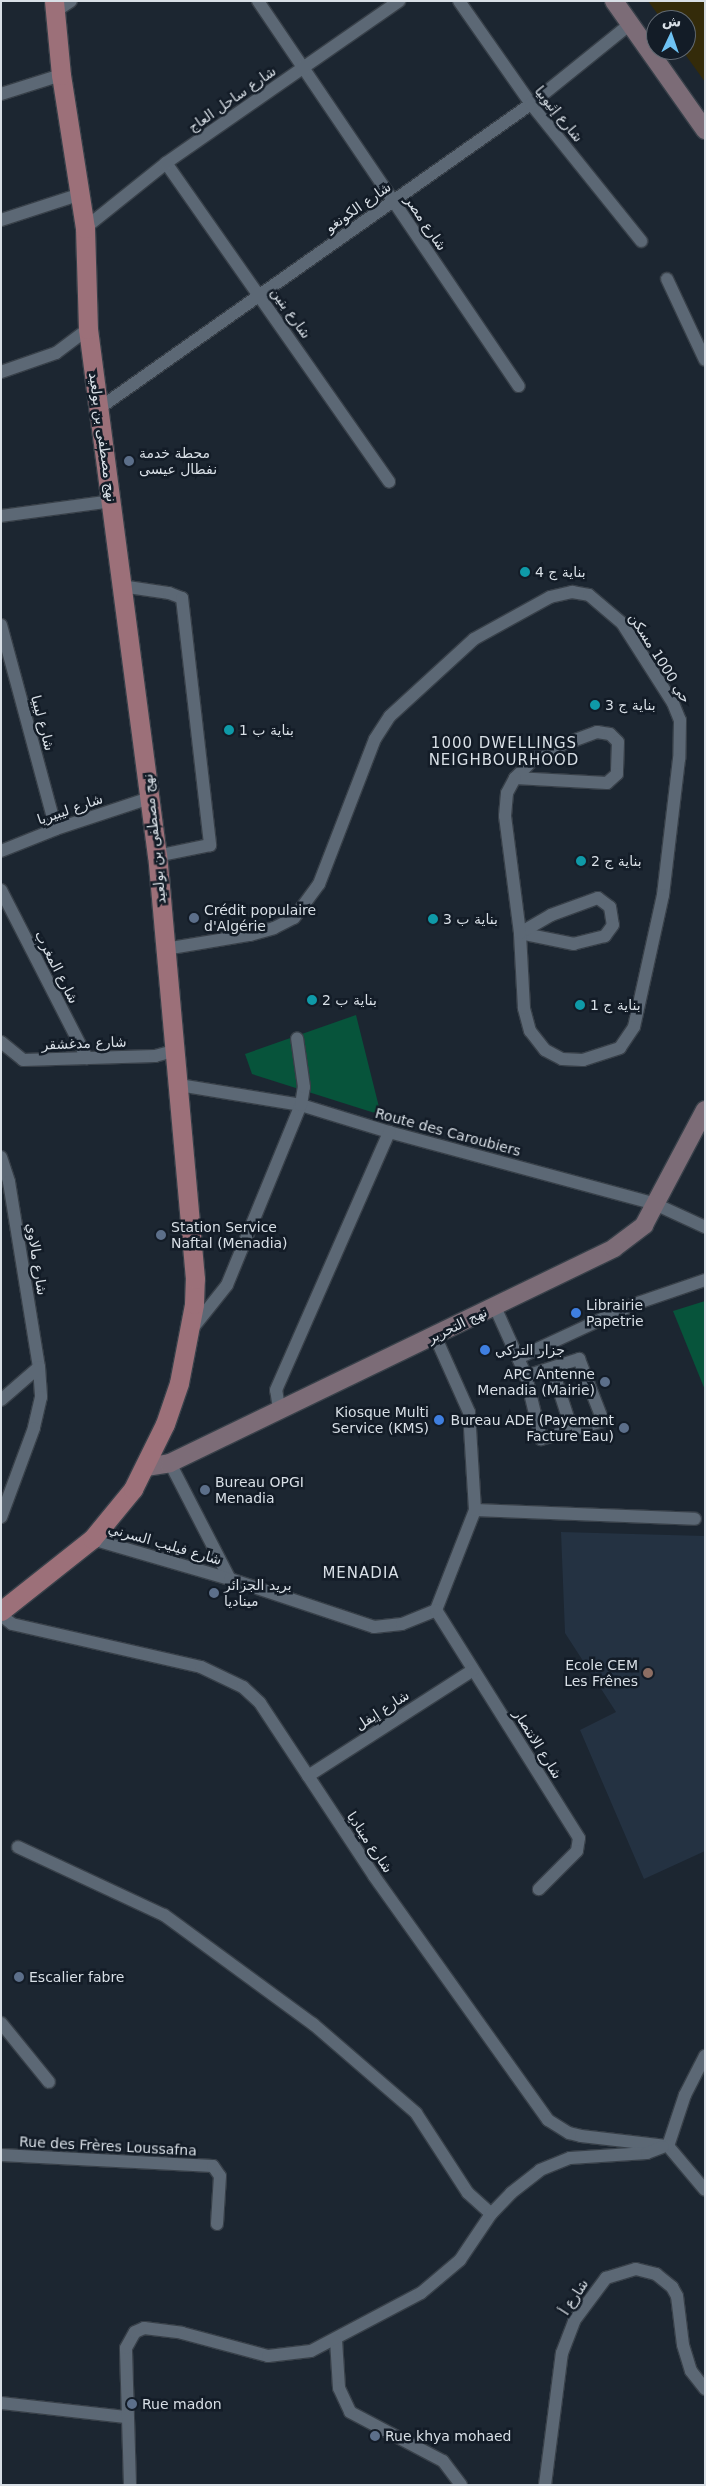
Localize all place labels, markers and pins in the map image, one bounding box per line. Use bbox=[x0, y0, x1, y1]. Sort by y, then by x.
place label: محطة خدمة نفطال عيسى bbox=[139, 445, 217, 478]
marker: محطة خدمة نفطال عيسى bbox=[123, 455, 135, 467]
place label: بناية ج 4 bbox=[535, 564, 586, 580]
marker: بناية ج 4 bbox=[519, 566, 531, 578]
place label: بناية ج 3 bbox=[605, 697, 656, 713]
marker: بناية ج 3 bbox=[589, 699, 601, 711]
place label: بناية ب 1 bbox=[239, 722, 294, 738]
marker: بناية ب 1 bbox=[223, 724, 235, 736]
place label: بناية ج 2 bbox=[591, 853, 642, 869]
marker: بناية ج 2 bbox=[575, 855, 587, 867]
place label: Crédit populaire d'Algérie bbox=[204, 902, 316, 934]
place label: بناية ب 3 bbox=[443, 911, 498, 927]
marker: Crédit populaire d'Algérie bbox=[188, 912, 200, 924]
marker: بناية ب 3 bbox=[427, 913, 439, 925]
place label: بناية ب 2 bbox=[322, 992, 377, 1008]
marker: بناية ب 2 bbox=[306, 994, 318, 1006]
place label: بناية ج 1 bbox=[590, 997, 641, 1013]
marker: بناية ج 1 bbox=[574, 999, 586, 1011]
place label: Station Service Naftal (Menadia) bbox=[171, 1219, 288, 1252]
marker: Station Service Naftal (Menadia) bbox=[155, 1229, 167, 1241]
place label: Librairie Papetrie bbox=[586, 1297, 644, 1330]
marker: Librairie Papetrie bbox=[570, 1307, 582, 1319]
place label: جزار التركي bbox=[495, 1342, 565, 1358]
marker: جزار التركي bbox=[479, 1344, 491, 1356]
place label: APC Antenne Menadia (Mairie) bbox=[477, 1366, 595, 1398]
marker: APC Antenne Menadia (Mairie) bbox=[599, 1376, 611, 1388]
place label: Kiosque Multi Service (KMS) bbox=[332, 1404, 429, 1436]
place label: Bureau ADE (Payement Facture Eau) bbox=[451, 1412, 614, 1444]
marker: Kiosque Multi Service (KMS) bbox=[433, 1414, 445, 1426]
marker: Bureau ADE (Payement Facture Eau) bbox=[618, 1422, 630, 1434]
place label: Bureau OPGI Menadia bbox=[215, 1474, 304, 1506]
marker: Bureau OPGI Menadia bbox=[199, 1484, 211, 1496]
place label: بريد الجزائر ميناديا bbox=[224, 1577, 292, 1610]
marker: بريد الجزائر ميناديا bbox=[208, 1587, 220, 1599]
place label: Ecole CEM Les Frênes bbox=[564, 1657, 638, 1690]
marker: Ecole CEM Les Frênes bbox=[642, 1667, 654, 1679]
place label: Escalier fabre bbox=[29, 1969, 124, 1985]
marker: Escalier fabre bbox=[13, 1971, 25, 1983]
place label: Rue madon bbox=[142, 2396, 222, 2412]
marker: Rue madon bbox=[126, 2398, 138, 2410]
place label: Rue khya mohaed bbox=[385, 2428, 511, 2444]
marker: Rue khya mohaed bbox=[369, 2430, 381, 2442]

